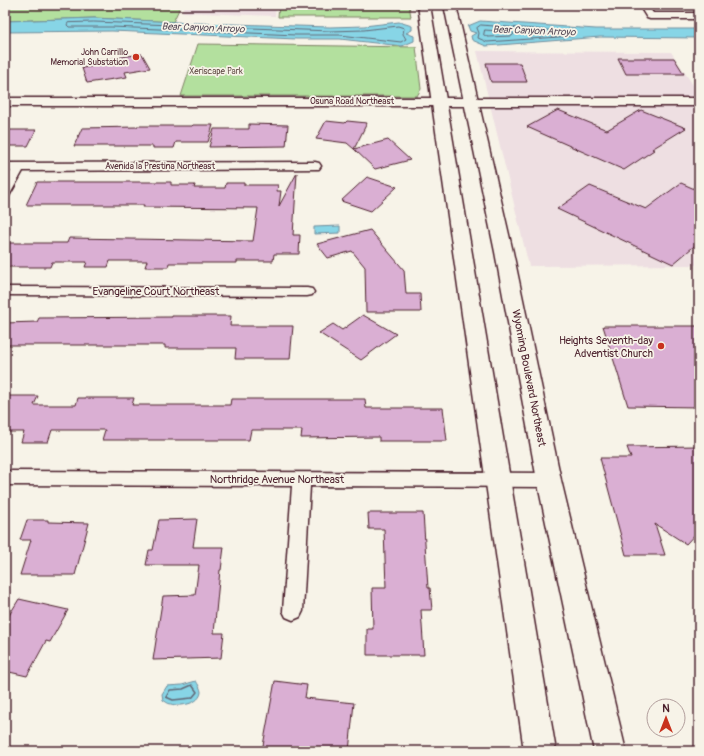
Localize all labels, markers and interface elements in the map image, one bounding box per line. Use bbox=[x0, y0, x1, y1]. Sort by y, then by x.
water label: Bear Canyon Arroyo bbox=[161, 21, 245, 35]
water label: Bear Canyon Arroyo bbox=[492, 24, 576, 38]
place label: John Carrillo Memorial Substation bbox=[50, 47, 128, 68]
marker: John Carrillo Memorial Substation bbox=[131, 52, 141, 62]
park label: Xeriscape Park bbox=[189, 66, 243, 77]
street label: Osuna Road Northeast bbox=[310, 96, 394, 107]
street label: Avenida la Prestina Northeast bbox=[105, 161, 215, 172]
street label: Evangeline Court Northeast bbox=[93, 285, 220, 298]
street label: Wyoming Boulevard Northeast bbox=[509, 308, 549, 448]
place label: Heights Seventh-day Adventist Church bbox=[559, 334, 653, 360]
marker: Heights Seventh-day Adventist Church bbox=[656, 341, 666, 351]
street label: Northridge Avenue Northeast bbox=[210, 473, 345, 486]
north arrow bbox=[646, 698, 686, 738]
text: N bbox=[662, 702, 670, 715]

